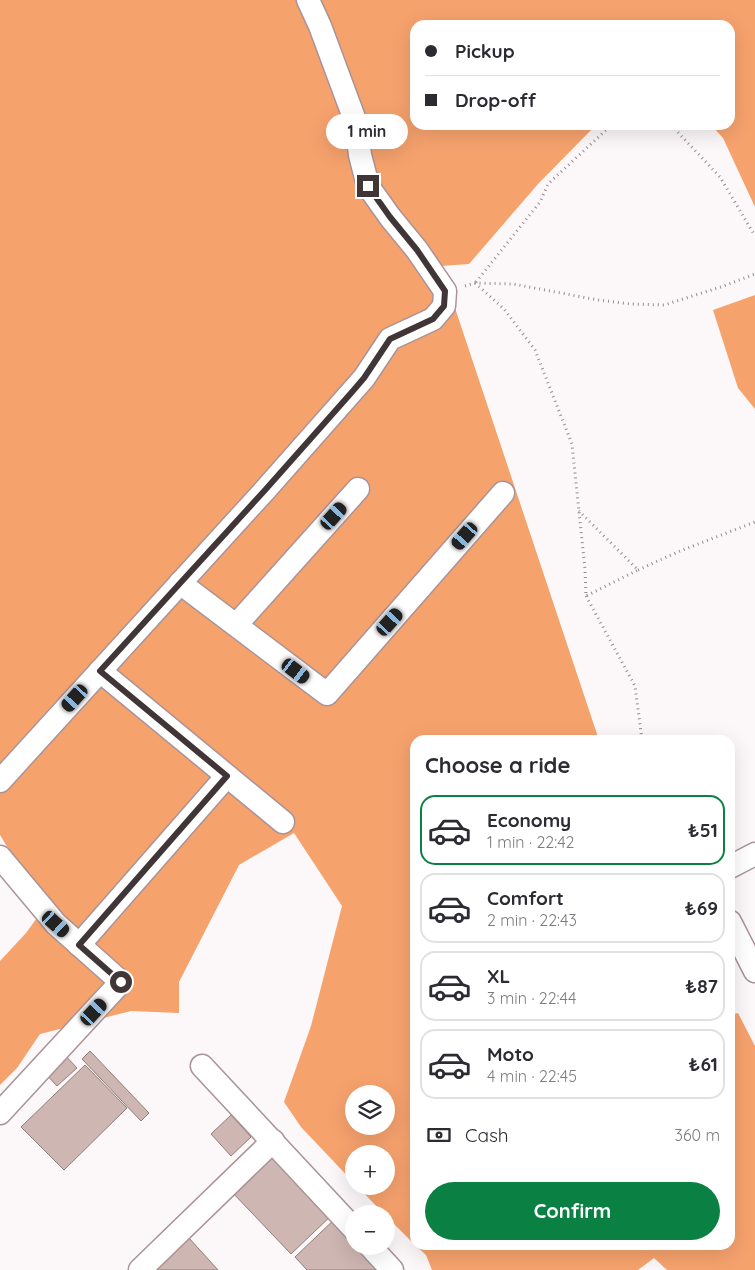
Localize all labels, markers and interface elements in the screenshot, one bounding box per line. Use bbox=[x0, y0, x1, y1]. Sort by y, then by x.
text: Pickup bbox=[455, 39, 515, 63]
text: Drop-off bbox=[455, 88, 536, 112]
callout: 1 min bbox=[327, 114, 409, 148]
text: 1 min bbox=[348, 121, 386, 141]
route end bbox=[357, 175, 379, 197]
car bbox=[318, 500, 349, 532]
car bbox=[449, 520, 480, 552]
car bbox=[374, 606, 405, 638]
car bbox=[279, 656, 312, 686]
car bbox=[59, 682, 90, 714]
text: Choose a ride bbox=[425, 751, 570, 779]
icon: car bbox=[427, 808, 472, 853]
text: Economy bbox=[487, 808, 571, 832]
text: ₺51 bbox=[688, 818, 718, 842]
text: 1 min · 22:42 bbox=[487, 832, 574, 852]
icon: car bbox=[427, 886, 472, 931]
text: Comfort bbox=[487, 886, 564, 910]
text: ₺69 bbox=[685, 896, 718, 920]
car bbox=[39, 908, 72, 940]
text: 2 min · 22:43 bbox=[487, 910, 577, 930]
icon: car bbox=[427, 964, 472, 1009]
text: XL bbox=[487, 964, 510, 988]
route start bbox=[110, 971, 132, 993]
text: ₺87 bbox=[685, 974, 718, 998]
text: 3 min · 22:44 bbox=[487, 988, 576, 1008]
car bbox=[78, 996, 109, 1028]
icon: car bbox=[427, 1042, 472, 1087]
text: Moto bbox=[487, 1042, 534, 1066]
text: ₺61 bbox=[688, 1052, 718, 1076]
text: 4 min · 22:45 bbox=[487, 1066, 577, 1086]
map controls bbox=[345, 1085, 395, 1255]
button: layers bbox=[345, 1085, 395, 1135]
icon: cash bbox=[425, 1121, 453, 1149]
text: Cash bbox=[465, 1123, 509, 1147]
text: 360 m bbox=[675, 1125, 720, 1145]
button: + bbox=[345, 1145, 395, 1195]
button: Confirm bbox=[425, 1182, 720, 1240]
button: − bbox=[345, 1205, 395, 1255]

